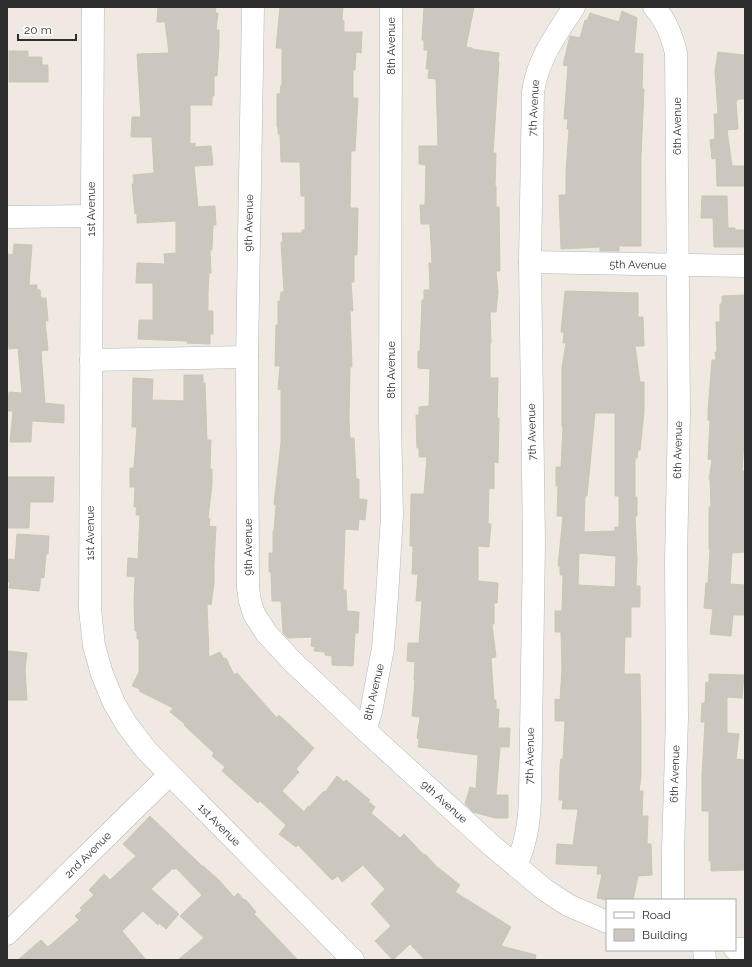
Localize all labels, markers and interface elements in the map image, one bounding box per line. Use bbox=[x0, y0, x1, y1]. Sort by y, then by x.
scale bar bbox=[18, 16, 76, 42]
street label: 8th Avenue bbox=[385, 17, 398, 75]
text: 20 m bbox=[24, 23, 52, 37]
street label: 7th Avenue bbox=[526, 79, 542, 137]
street label: 6th Avenue bbox=[671, 97, 684, 155]
street label: 1st Avenue bbox=[85, 181, 98, 236]
street label: 9th Avenue bbox=[242, 194, 256, 252]
street label: 5th Avenue bbox=[609, 258, 667, 272]
street label: 8th Avenue bbox=[385, 341, 398, 399]
street label: 7th Avenue bbox=[525, 403, 539, 461]
street label: 6th Avenue bbox=[671, 420, 685, 479]
street label: 1st Avenue bbox=[84, 505, 97, 560]
street label: 9th Avenue bbox=[242, 518, 255, 576]
street label: 8th Avenue bbox=[361, 662, 387, 722]
street label: 7th Avenue bbox=[523, 727, 537, 785]
street label: 6th Avenue bbox=[667, 744, 683, 803]
street label: 9th Avenue bbox=[418, 778, 470, 826]
street label: 1st Avenue bbox=[195, 801, 243, 849]
street label: 2nd Avenue bbox=[62, 829, 114, 881]
legend bbox=[606, 899, 736, 951]
text: Road bbox=[642, 908, 671, 922]
text: Building bbox=[642, 928, 688, 942]

